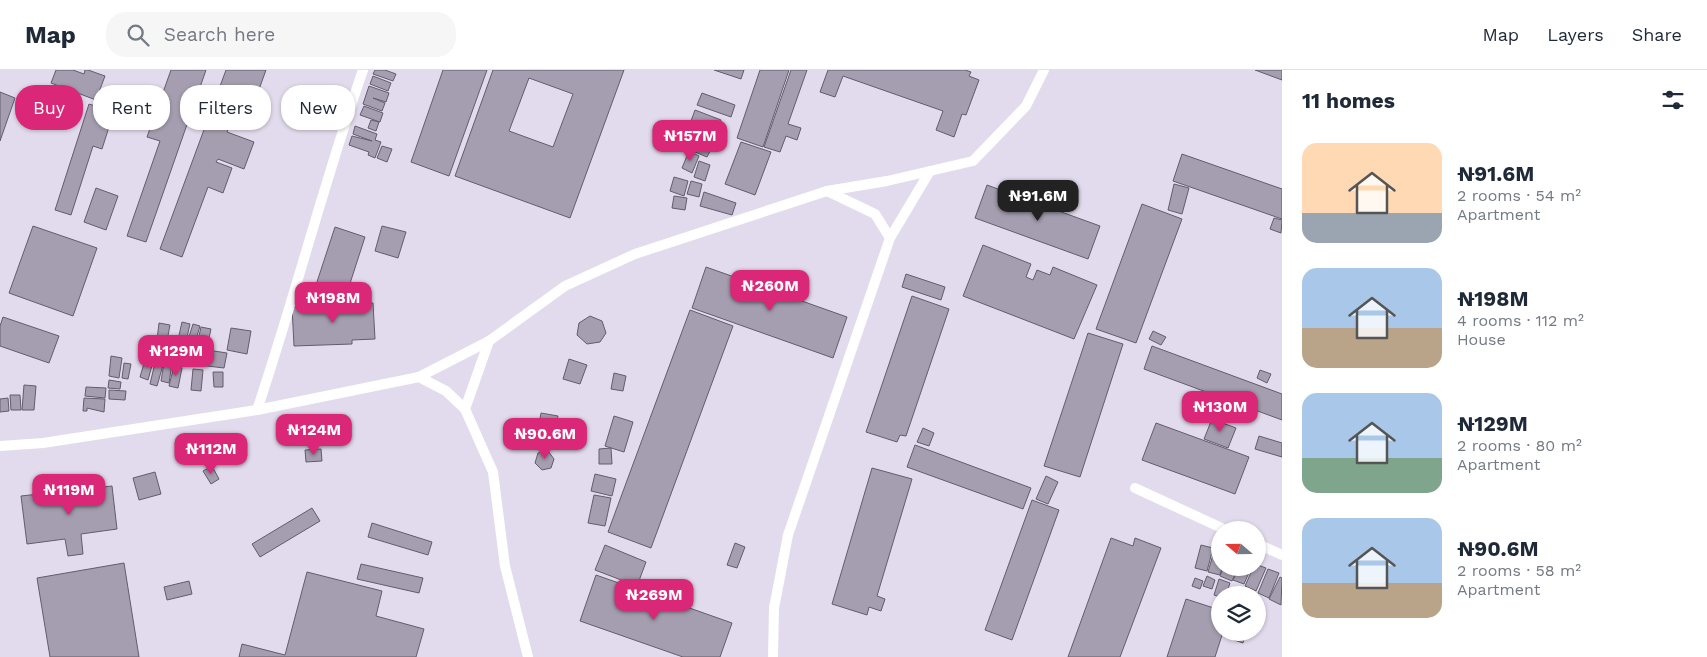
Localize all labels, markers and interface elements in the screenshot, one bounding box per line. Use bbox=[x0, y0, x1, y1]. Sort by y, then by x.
search box bbox=[106, 12, 456, 57]
text: Map bbox=[25, 21, 76, 49]
icon: search bbox=[124, 21, 152, 49]
text: Search here bbox=[164, 23, 275, 46]
text: Map bbox=[1482, 24, 1519, 45]
text: Layers bbox=[1547, 24, 1604, 45]
text: Share bbox=[1632, 24, 1682, 45]
chip: Buy bbox=[15, 85, 83, 130]
chip: Rent bbox=[93, 85, 170, 130]
chip: Filters bbox=[180, 85, 271, 130]
chip: New bbox=[281, 85, 355, 130]
icon: filters bbox=[1659, 86, 1687, 114]
text: 11 homes bbox=[1302, 88, 1395, 113]
pin: ₦157M bbox=[655, 119, 725, 162]
text: ₦157M bbox=[663, 126, 717, 145]
text: ₦91.6M bbox=[1457, 161, 1534, 186]
icon: home bbox=[1342, 163, 1402, 223]
pin: ₦91.6M bbox=[997, 180, 1079, 222]
text: ₦91.6M bbox=[1009, 186, 1067, 205]
text: 2 rooms · 54 m² bbox=[1457, 186, 1581, 205]
text: Apartment bbox=[1457, 205, 1540, 224]
pin: ₦260M bbox=[735, 270, 805, 312]
text: ₦260M bbox=[741, 276, 799, 295]
pin: ₦198M bbox=[298, 282, 368, 324]
text: ₦198M bbox=[1457, 286, 1529, 311]
text: ₦198M bbox=[306, 288, 360, 307]
icon: home bbox=[1342, 288, 1402, 348]
text: 4 rooms · 112 m² bbox=[1457, 311, 1584, 330]
text: House bbox=[1457, 330, 1506, 349]
pin: ₦129M bbox=[141, 334, 211, 377]
text: ₦129M bbox=[149, 341, 203, 360]
pin: ₦130M bbox=[1185, 390, 1255, 433]
text: ₦130M bbox=[1193, 397, 1247, 416]
text: ₦129M bbox=[1457, 411, 1528, 436]
icon: home bbox=[1342, 413, 1402, 473]
pin: ₦124M bbox=[279, 414, 349, 456]
pin: ₦90.6M bbox=[504, 418, 586, 460]
text: ₦124M bbox=[287, 420, 341, 439]
text: ₦90.6M bbox=[514, 424, 576, 443]
pin: ₦112M bbox=[176, 432, 246, 475]
text: 2 rooms · 80 m² bbox=[1457, 436, 1582, 455]
text: ₦112M bbox=[185, 439, 237, 458]
text: Apartment bbox=[1457, 455, 1540, 474]
pin: ₦119M bbox=[34, 474, 104, 516]
text: ₦119M bbox=[43, 480, 95, 499]
north arrow bbox=[1211, 521, 1266, 576]
map controls bbox=[1211, 521, 1266, 641]
text: ₦90.6M bbox=[1457, 536, 1539, 561]
icon: home bbox=[1342, 538, 1402, 598]
text: 2 rooms · 58 m² bbox=[1457, 561, 1581, 580]
pin: ₦269M bbox=[619, 578, 689, 621]
text: Apartment bbox=[1457, 580, 1540, 599]
text: ₦269M bbox=[626, 585, 682, 604]
button: layers bbox=[1211, 586, 1266, 641]

